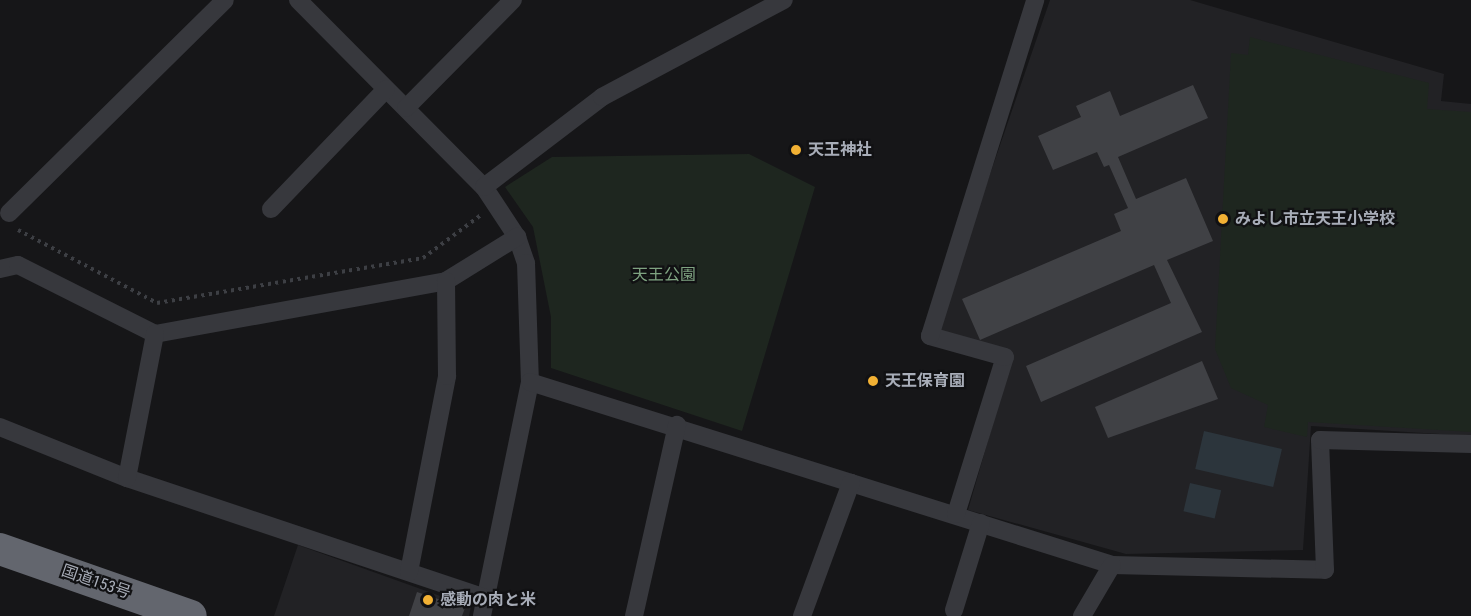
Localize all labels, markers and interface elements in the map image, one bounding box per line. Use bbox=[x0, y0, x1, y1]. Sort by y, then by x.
place label: 天王神社 bbox=[808, 140, 872, 160]
marker: 天王神社 bbox=[789, 143, 803, 157]
place label: みよし市立天王小学校 bbox=[1235, 209, 1395, 229]
marker: みよし市立天王小学校 bbox=[1216, 212, 1230, 226]
park label: 天王公園 bbox=[632, 265, 696, 285]
place label: 天王保育園 bbox=[885, 371, 965, 391]
marker: 天王保育園 bbox=[866, 374, 880, 388]
street label: 国道153号 bbox=[59, 561, 133, 603]
place label: 感動の肉と米 bbox=[440, 590, 536, 610]
marker: 感動の肉と米 bbox=[421, 593, 435, 607]

